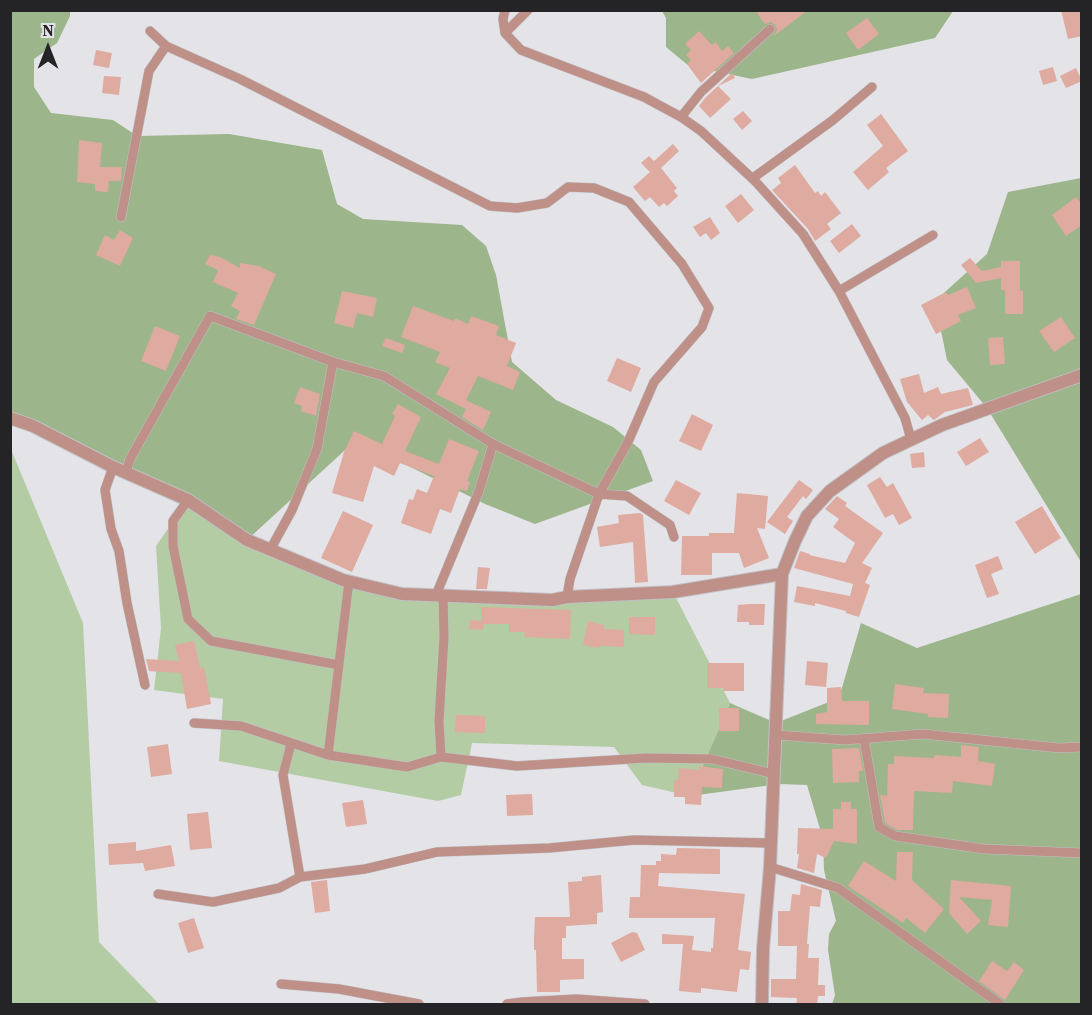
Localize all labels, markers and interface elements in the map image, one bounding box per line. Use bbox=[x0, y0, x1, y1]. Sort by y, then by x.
north arrow bbox=[18, 18, 78, 78]
text: N bbox=[42, 19, 54, 41]

